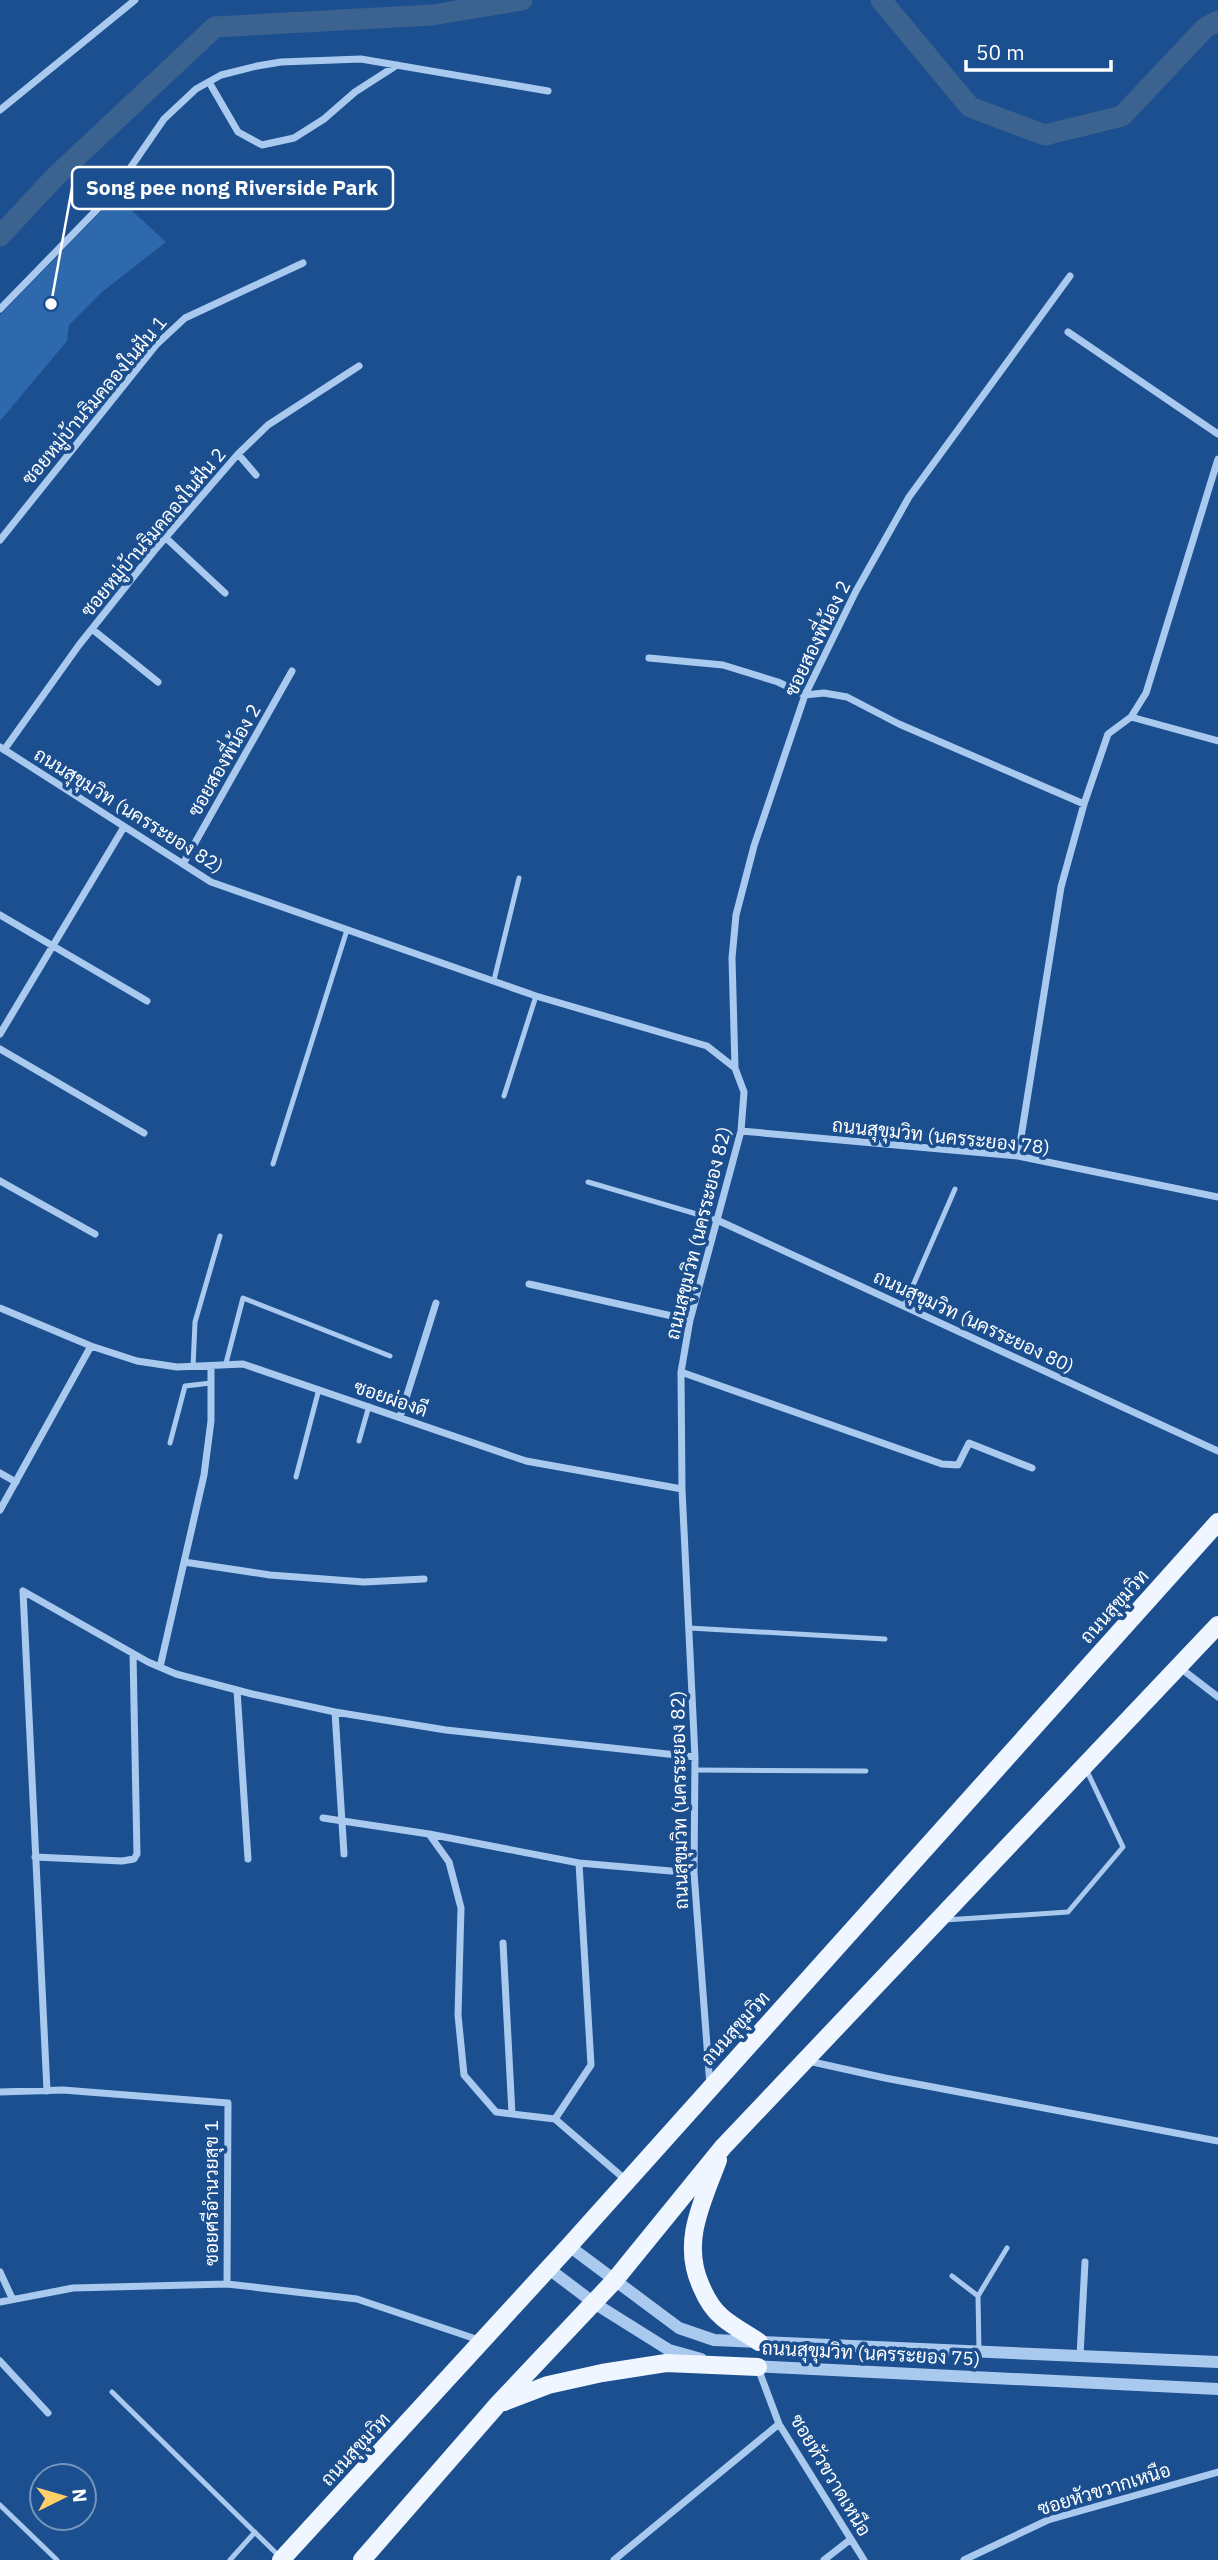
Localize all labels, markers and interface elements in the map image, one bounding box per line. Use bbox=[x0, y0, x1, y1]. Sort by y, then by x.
scale bar bbox=[966, 28, 1111, 72]
text: 50 m bbox=[976, 38, 1025, 66]
callout: Song pee nong Riverside Park bbox=[72, 167, 393, 209]
text: Song pee nong Riverside Park bbox=[86, 173, 379, 201]
street label: ซอยหมู่บ้านริมคลองในฝัน 1 bbox=[16, 311, 173, 491]
street label: ซอยหมู่บ้านริมคลองในฝัน 2 bbox=[75, 443, 232, 623]
street label: ซอยสองพี่น้อง 2 bbox=[774, 574, 855, 700]
street label: ซอยสองพี่น้อง 2 bbox=[178, 697, 266, 821]
street label: ถนนสุขุมวิท (นครระยอง 82) bbox=[29, 742, 228, 879]
street label: ถนนสุขุมวิท (นครระยอง 78) bbox=[831, 1113, 1051, 1160]
street label: ถนนสุขุมวิท (นครระยอง 82) bbox=[660, 1124, 737, 1342]
street label: ถนนสุขุมวิท (นครระยอง 80) bbox=[869, 1264, 1078, 1379]
street label: ซอยผ่องดี bbox=[351, 1374, 431, 1422]
street label: ถนนสุขุมวิท bbox=[1074, 1564, 1154, 1649]
street label: ถนนสุขุมวิท (นครระยอง 82) bbox=[665, 1690, 694, 1910]
street label: ถนนสุขุมวิท bbox=[695, 1986, 775, 2071]
street label: ซอยศรีอำนวยสุข 1 bbox=[199, 2120, 224, 2266]
street label: ถนนสุขุมวิท (นครระยอง 75) bbox=[761, 2335, 981, 2372]
street label: ถนนสุขุมวิท bbox=[315, 2407, 396, 2491]
street label: ซอยหัวขวาดเหนือ bbox=[785, 2410, 877, 2540]
street label: ซอยหัวขวากเหนือ bbox=[1035, 2457, 1173, 2521]
north arrow bbox=[28, 2462, 98, 2532]
text: N bbox=[67, 2488, 92, 2503]

